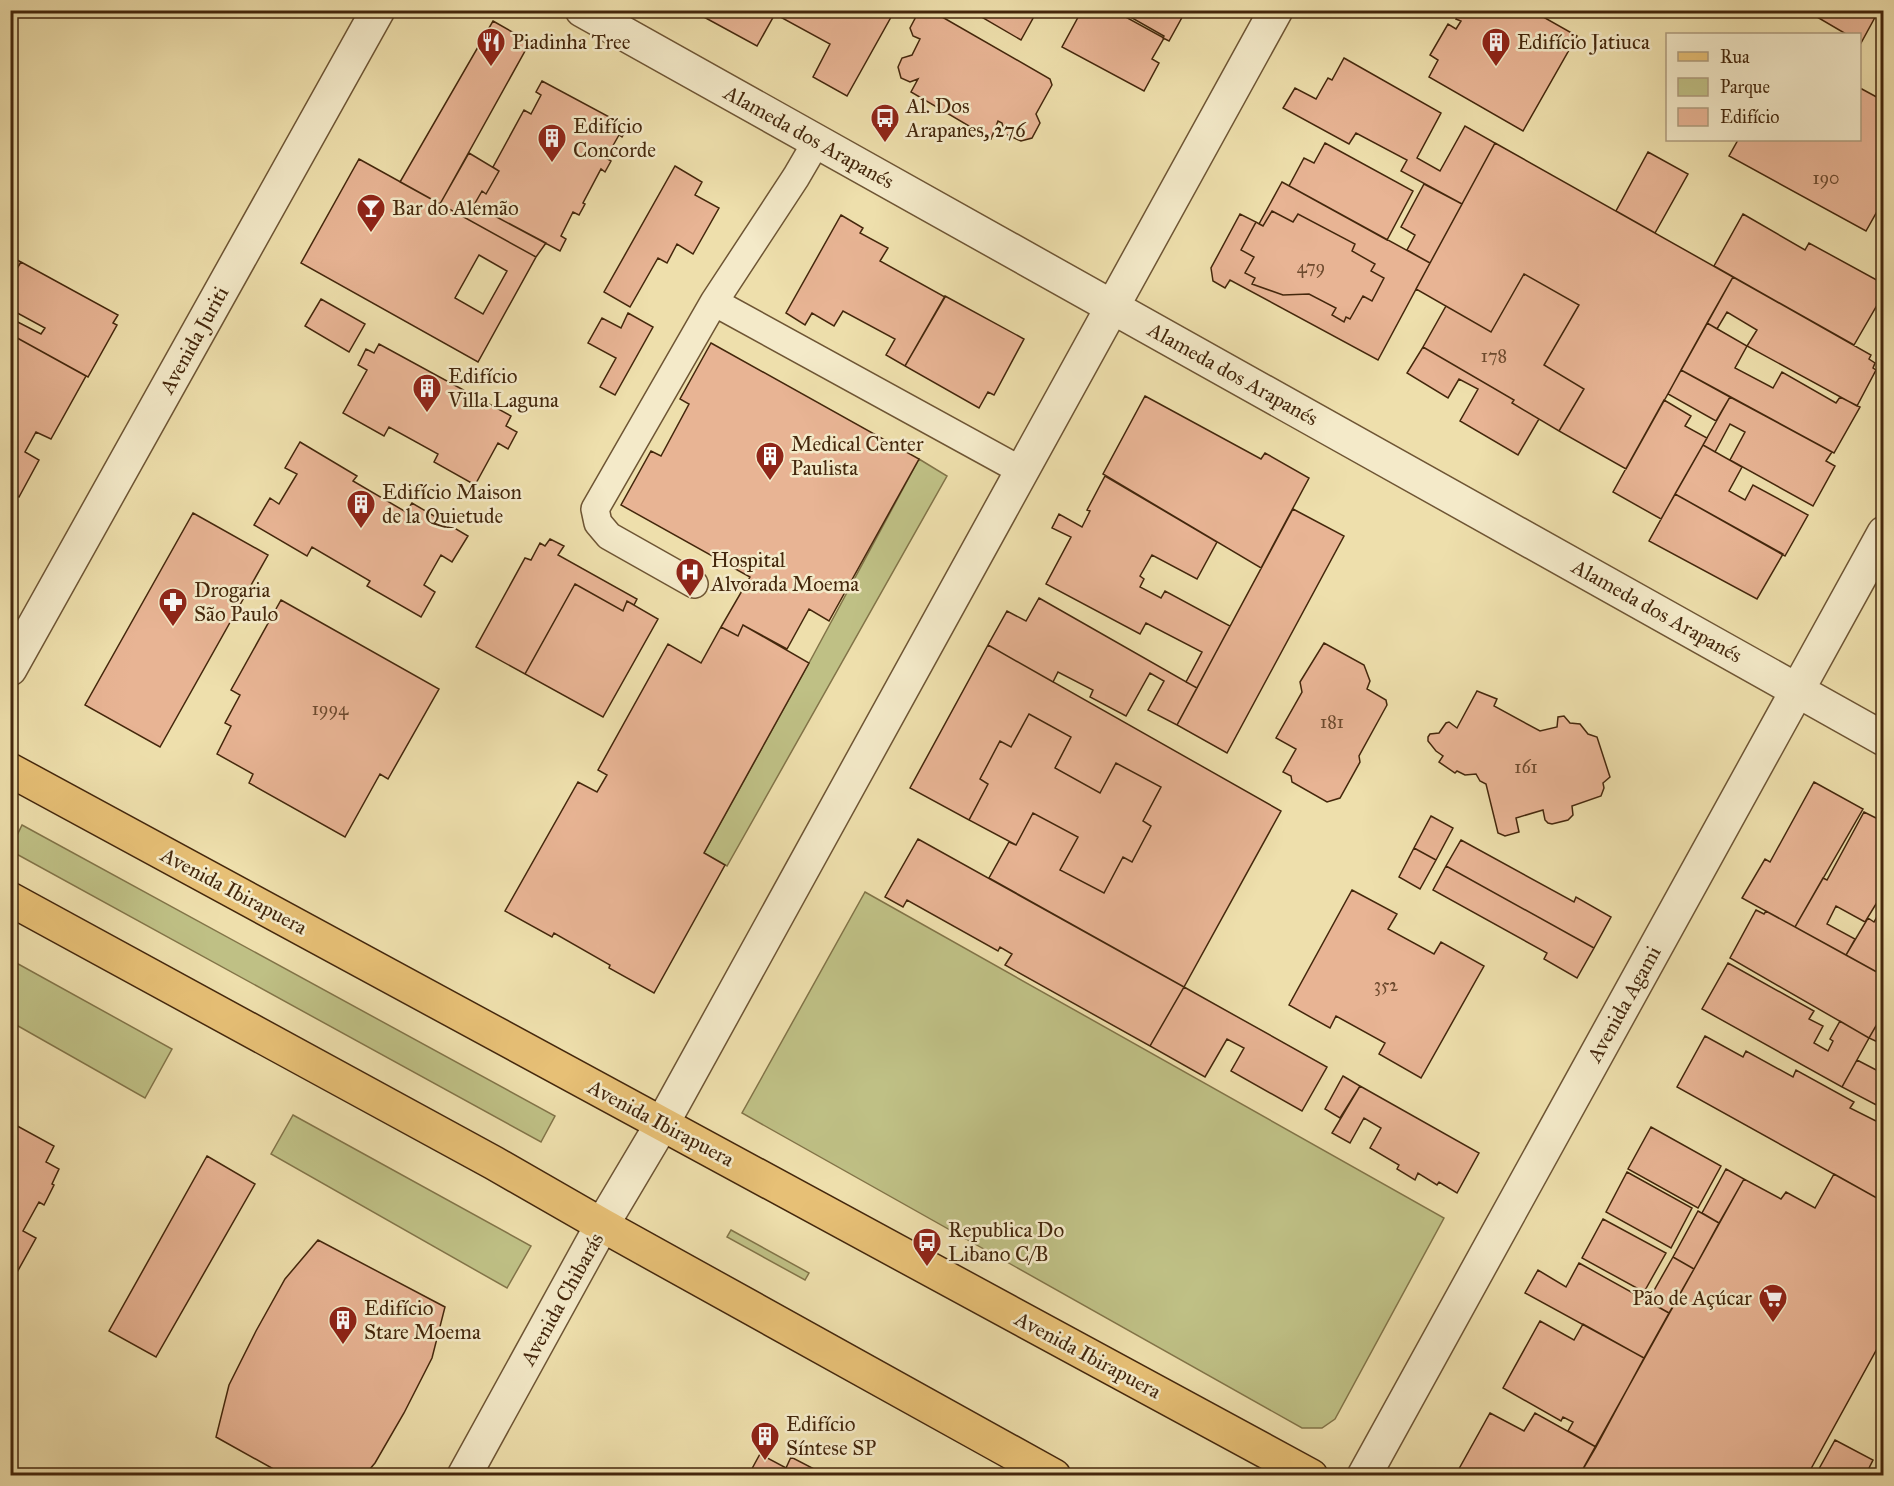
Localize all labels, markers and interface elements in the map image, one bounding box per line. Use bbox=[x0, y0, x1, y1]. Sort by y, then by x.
restaurant icon: Piadinha Tree bbox=[475, 26, 507, 68]
building icon: Edifício Jatiuca bbox=[1480, 26, 1512, 68]
place label: Piadinha Tree bbox=[512, 29, 631, 55]
place label: Edifício Jatiuca bbox=[1517, 29, 1650, 55]
legend bbox=[1666, 33, 1861, 141]
text: Rua bbox=[1720, 46, 1750, 68]
text: Parque bbox=[1720, 76, 1770, 99]
street label: Alameda dos Arapanés bbox=[719, 79, 899, 195]
place label: Al. Dos Arapanes, 276 bbox=[905, 93, 1027, 143]
bus stop icon: Al. Dos Arapanes, 276 bbox=[869, 102, 901, 144]
text: Edifício bbox=[1720, 106, 1779, 128]
place label: Edifício Concorde bbox=[573, 113, 656, 163]
building icon: Edifício Concorde bbox=[536, 122, 568, 164]
house number: 190 bbox=[1812, 167, 1840, 189]
bar icon: Bar do Alemão bbox=[355, 192, 387, 234]
place label: Bar do Alemão bbox=[392, 195, 519, 221]
house number: 479 bbox=[1297, 256, 1325, 278]
street label: Avenida Juriti bbox=[153, 282, 234, 399]
street label: Alameda dos Arapanés bbox=[1143, 316, 1323, 432]
house number: 178 bbox=[1481, 345, 1507, 367]
place label: Edifício Villa Laguna bbox=[447, 363, 559, 413]
building icon: Edifício Villa Laguna bbox=[411, 372, 443, 414]
place label: Medical Center Paulista bbox=[791, 431, 924, 481]
building icon: Medical Center Paulista bbox=[754, 440, 786, 482]
place label: Edifício Maison de la Quietude bbox=[382, 479, 522, 529]
building icon: Edifício Maison de la Quietude bbox=[345, 488, 377, 530]
place label: Hospital Alvorada Moema bbox=[710, 547, 859, 597]
street label: Alameda dos Arapanés bbox=[1567, 553, 1747, 669]
hospital icon: Hospital Alvorada Moema bbox=[674, 556, 706, 598]
place label: Drogaria São Paulo bbox=[194, 577, 279, 627]
pharmacy icon: Drogaria São Paulo bbox=[157, 586, 189, 628]
house number: 1994 bbox=[312, 698, 349, 720]
house number: 181 bbox=[1320, 711, 1344, 733]
house number: 161 bbox=[1514, 756, 1538, 778]
street label: Avenida Ibirapuera bbox=[156, 841, 312, 940]
street label: Avenida Agami bbox=[1581, 941, 1667, 1068]
house number: 352 bbox=[1374, 974, 1398, 996]
street label: Avenida Ibirapuera bbox=[583, 1073, 739, 1172]
place label: Republica Do Libano C/B bbox=[948, 1217, 1064, 1267]
bus stop icon: Republica Do Libano C/B bbox=[911, 1226, 943, 1268]
street label: Avenida Chibarás bbox=[514, 1228, 609, 1371]
supermarket icon: Pão de Açúcar bbox=[1757, 1282, 1789, 1324]
place label: Pão de Açúcar bbox=[1632, 1285, 1752, 1311]
place label: Edifício Stare Moema bbox=[364, 1295, 481, 1345]
building icon: Edifício Stare Moema bbox=[327, 1304, 359, 1346]
street label: Avenida Ibirapuera bbox=[1010, 1305, 1166, 1404]
place label: Edifício Síntese SP bbox=[786, 1411, 876, 1461]
building icon: Edifício Síntese SP bbox=[749, 1420, 781, 1462]

